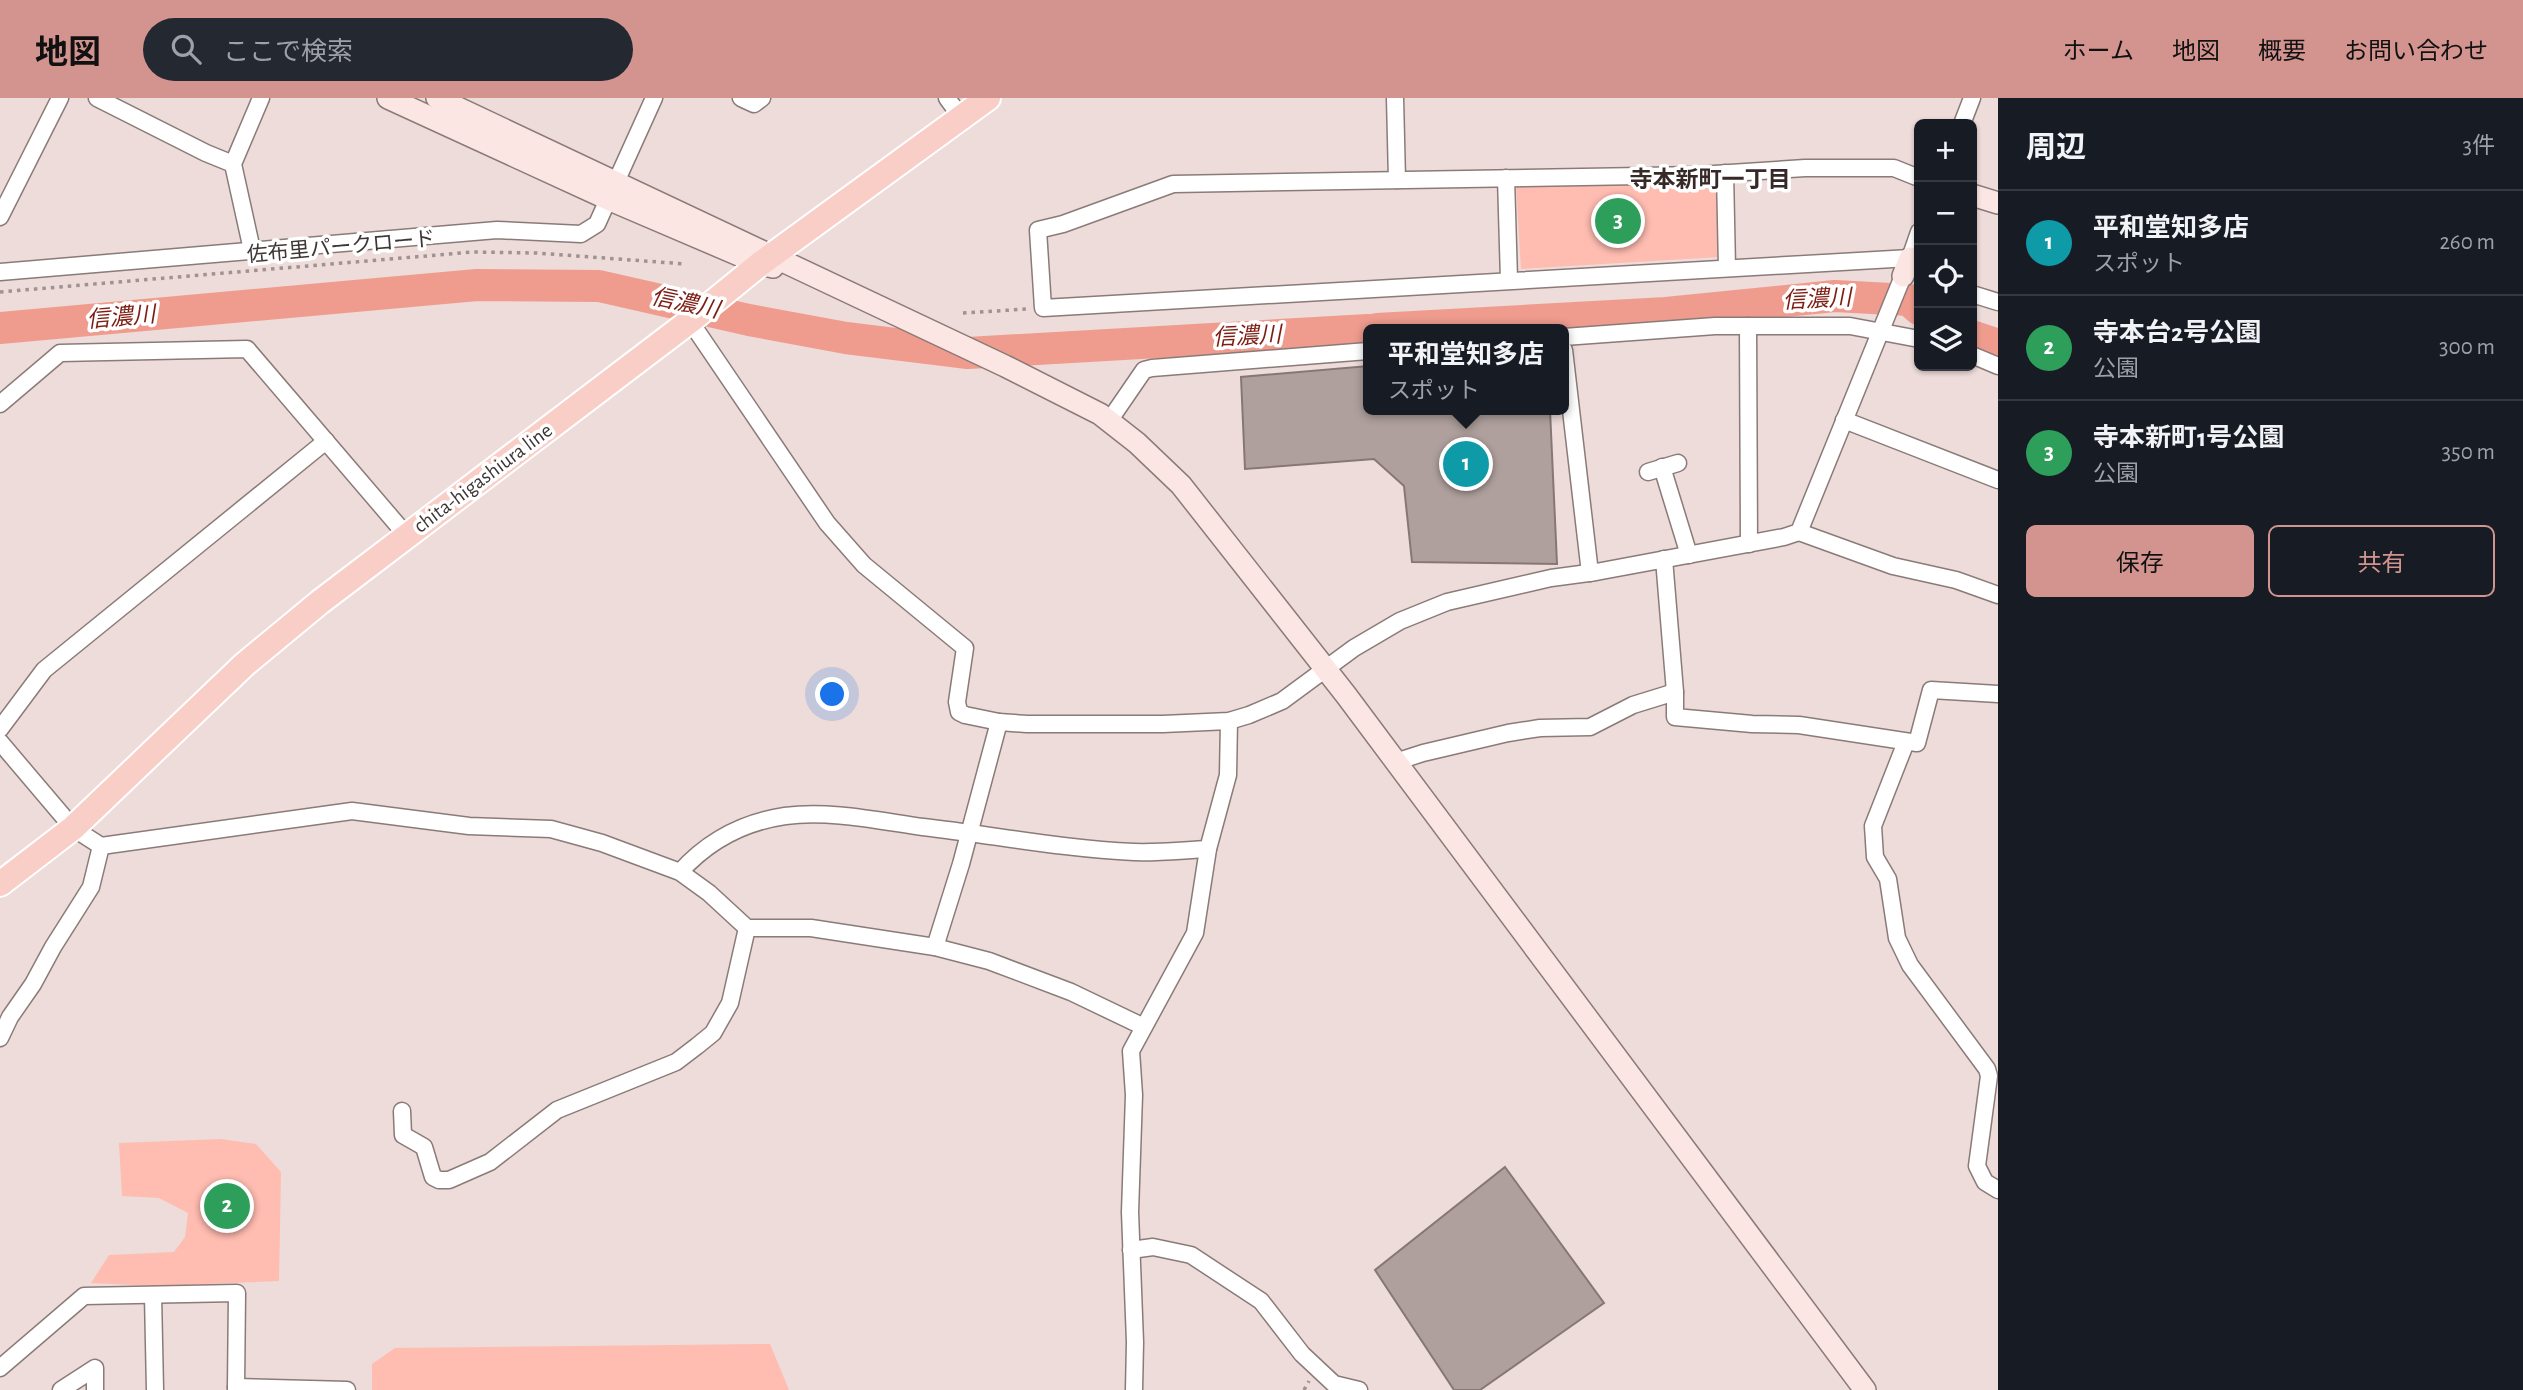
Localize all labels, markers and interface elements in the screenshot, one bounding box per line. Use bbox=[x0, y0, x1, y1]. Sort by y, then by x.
search box bbox=[143, 18, 633, 81]
icon: search bbox=[167, 30, 205, 68]
text: 地図 bbox=[35, 37, 101, 70]
text: ここで検索 bbox=[223, 39, 353, 65]
text: ホーム bbox=[2063, 40, 2134, 64]
text: 地図 bbox=[2172, 40, 2220, 64]
text: 概要 bbox=[2258, 40, 2306, 64]
text: お問い合わせ bbox=[2344, 40, 2488, 64]
map controls bbox=[1914, 119, 1977, 371]
button: + bbox=[1914, 119, 1977, 182]
text: 周辺 bbox=[2026, 133, 2086, 163]
text: 3件 bbox=[2463, 135, 2495, 158]
district label: 寺本新町一丁目 bbox=[1630, 167, 1791, 192]
button: − bbox=[1914, 182, 1977, 245]
pin: 3 bbox=[1595, 195, 1641, 247]
text: 平和堂知多店 bbox=[2093, 215, 2249, 241]
street label: 佐布里パークロード bbox=[246, 227, 436, 266]
text: 1 bbox=[2045, 231, 2053, 254]
text: 260 m bbox=[2439, 231, 2495, 254]
button: locate bbox=[1914, 245, 1977, 308]
text: スポット bbox=[2093, 253, 2185, 276]
water label: 信濃川 bbox=[649, 284, 724, 323]
water label: 信濃川 bbox=[1782, 285, 1855, 313]
water label: 信濃川 bbox=[85, 301, 159, 332]
button: layers bbox=[1914, 308, 1977, 371]
text: 寺本台2号公園 bbox=[2093, 320, 2261, 346]
water label: 信濃川 bbox=[1212, 322, 1285, 350]
popup bbox=[1363, 324, 1569, 415]
text: 2 bbox=[2044, 336, 2054, 359]
text: 300 m bbox=[2439, 336, 2495, 359]
text: 平和堂知多店 bbox=[1388, 342, 1544, 368]
text: 公園 bbox=[2093, 358, 2139, 381]
text: スポット bbox=[1388, 380, 1480, 403]
street label: chita-higashiura line bbox=[410, 419, 556, 537]
text: 寺本新町1号公園 bbox=[2093, 425, 2284, 451]
pin: 1 bbox=[1443, 438, 1489, 490]
text: 3 bbox=[2044, 441, 2054, 464]
text: 350 m bbox=[2442, 441, 2495, 464]
text: 公園 bbox=[2093, 463, 2139, 486]
button: 保存 bbox=[2026, 525, 2254, 597]
button: 共有 bbox=[2268, 525, 2495, 597]
your location bbox=[815, 677, 849, 711]
pin: 2 bbox=[204, 1180, 250, 1232]

